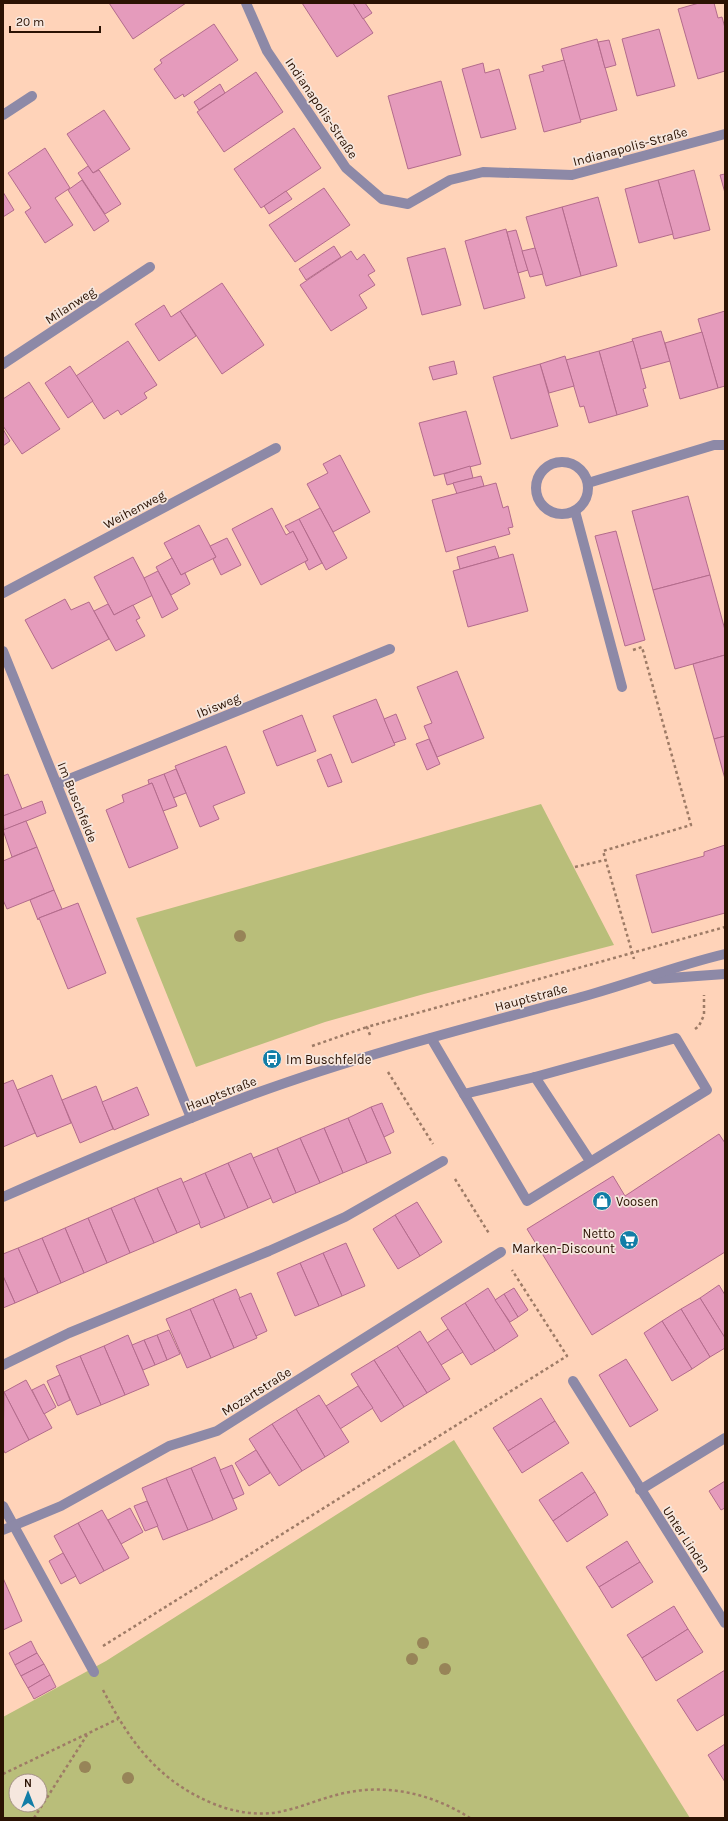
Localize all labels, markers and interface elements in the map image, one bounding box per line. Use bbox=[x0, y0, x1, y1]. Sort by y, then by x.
scale bar bbox=[10, 8, 100, 34]
text: 20 m bbox=[16, 15, 44, 29]
street label: Indianapolis-Straße bbox=[282, 55, 361, 162]
street label: Indianapolis-Straße bbox=[571, 124, 689, 169]
street label: Milanweg bbox=[42, 283, 99, 327]
street label: Weihenweg bbox=[101, 487, 168, 532]
street label: Ibisweg bbox=[194, 690, 243, 721]
street label: Im Buschfelde bbox=[55, 760, 101, 845]
street label: Hauptstraße bbox=[493, 981, 569, 1014]
bus stop icon: Im Buschfelde bbox=[261, 1048, 283, 1070]
place label: Im Buschfelde bbox=[286, 1052, 372, 1067]
street label: Hauptstraße bbox=[184, 1073, 259, 1114]
shop icon: Voosen bbox=[591, 1190, 613, 1212]
place label: Voosen bbox=[616, 1194, 658, 1209]
place label: Netto Marken-Discount bbox=[512, 1226, 615, 1256]
supermarket icon: Netto Marken-Discount bbox=[618, 1229, 640, 1251]
street label: Mozartstraße bbox=[219, 1364, 294, 1419]
street label: Unter Linden bbox=[660, 1503, 713, 1575]
north arrow bbox=[8, 1773, 48, 1813]
text: N bbox=[24, 1777, 32, 1790]

